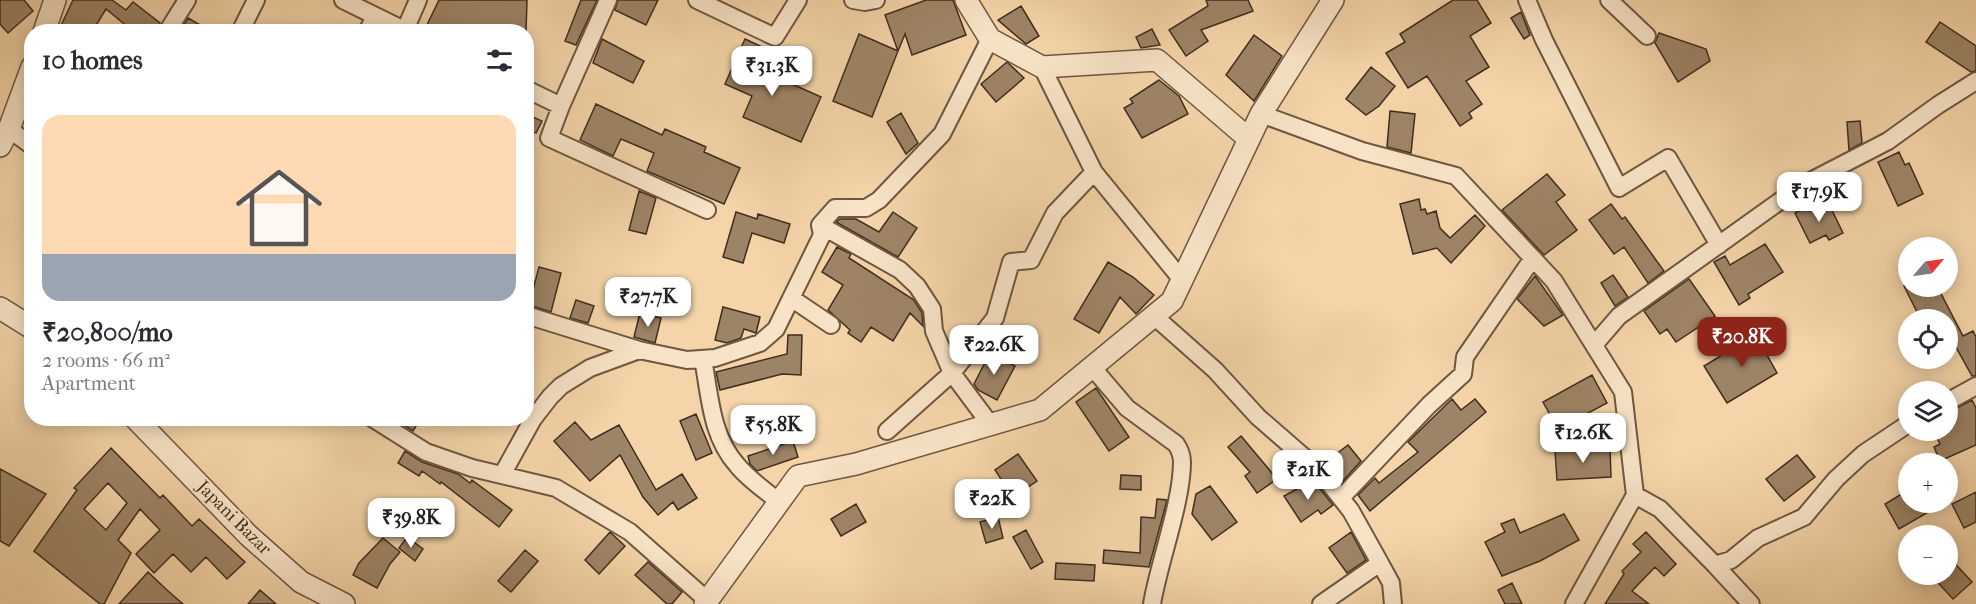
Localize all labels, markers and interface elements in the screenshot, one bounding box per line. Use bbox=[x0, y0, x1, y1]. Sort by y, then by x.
icon: filters bbox=[483, 44, 516, 77]
text: 10 homes bbox=[42, 45, 143, 76]
pin: ₹31.3K bbox=[723, 46, 821, 97]
text: ₹31.3K bbox=[745, 54, 799, 77]
icon: home bbox=[225, 154, 333, 262]
pin: ₹17.9K bbox=[1770, 172, 1868, 223]
text: ₹17.9K bbox=[1791, 180, 1847, 203]
north arrow bbox=[1898, 237, 1958, 297]
map controls bbox=[1898, 237, 1958, 585]
pin: ₹27.7K bbox=[599, 277, 697, 328]
text: ₹27.7K bbox=[619, 285, 677, 308]
button: locate bbox=[1898, 309, 1958, 369]
text: ₹20,800/mo bbox=[42, 317, 173, 348]
pin: ₹20.8K bbox=[1693, 317, 1791, 368]
pin: ₹22.6K bbox=[945, 325, 1043, 376]
text: ₹20.8K bbox=[1711, 325, 1773, 348]
text: ₹22.6K bbox=[963, 333, 1025, 356]
text: 2 rooms · 66 m² bbox=[42, 349, 170, 372]
text: Apartment bbox=[42, 372, 136, 395]
button: layers bbox=[1898, 381, 1958, 441]
pin: ₹55.8K bbox=[724, 405, 822, 456]
text: ₹55.8K bbox=[744, 413, 802, 436]
pin: ₹12.6K bbox=[1534, 413, 1632, 464]
text: ₹12.6K bbox=[1554, 421, 1612, 444]
pin: ₹21K bbox=[1272, 450, 1344, 501]
button: + bbox=[1898, 453, 1958, 513]
text: ₹21K bbox=[1286, 458, 1330, 481]
street label: Japani Bazar bbox=[191, 475, 276, 560]
pin: ₹22K bbox=[956, 479, 1028, 530]
text: ₹22K bbox=[969, 487, 1015, 510]
pin: ₹39.8K bbox=[362, 498, 460, 549]
text: ₹39.8K bbox=[382, 506, 440, 529]
button: − bbox=[1898, 525, 1958, 585]

